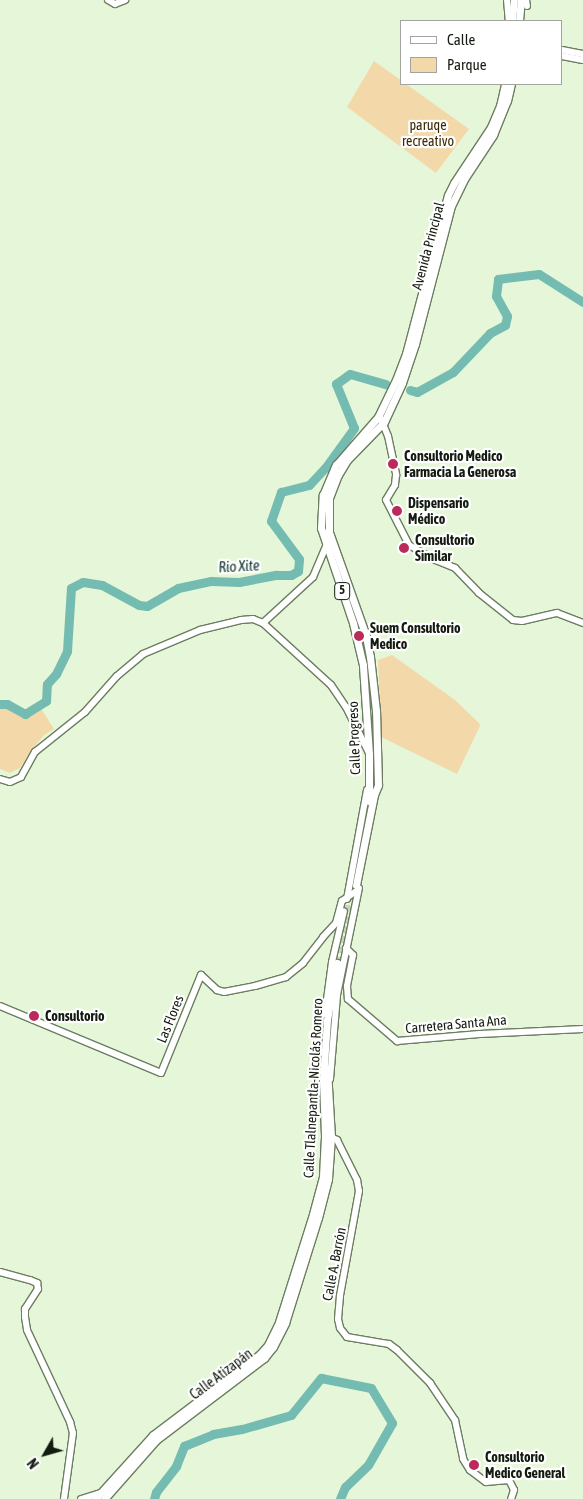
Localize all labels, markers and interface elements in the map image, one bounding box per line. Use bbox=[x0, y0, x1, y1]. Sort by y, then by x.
legend bbox=[400, 20, 563, 85]
text: Calle bbox=[447, 31, 475, 48]
text: Parque bbox=[447, 56, 487, 73]
park label: paruqe recreativo bbox=[402, 117, 454, 150]
street label: Avenida Principal bbox=[408, 200, 448, 292]
place label: Consultorio Medico Farmacia La Generosa bbox=[404, 448, 516, 481]
marker: Consultorio Medico Farmacia La Generosa bbox=[386, 457, 400, 471]
place label: Dispensario Médico bbox=[408, 495, 469, 528]
marker: Dispensario Médico bbox=[390, 504, 404, 518]
place label: Consultorio Similar bbox=[415, 532, 474, 564]
marker: Consultorio Similar bbox=[397, 541, 411, 555]
water label: Rio Xite bbox=[218, 556, 260, 576]
road number: 5 bbox=[333, 582, 351, 600]
place label: Suem Consultorio Medico bbox=[370, 620, 460, 652]
marker: Suem Consultorio Medico bbox=[352, 629, 366, 643]
street label: Calle Progreso bbox=[344, 701, 364, 775]
street label: Las Flores bbox=[153, 993, 187, 1045]
street label: Calle Tlalnepantla-Nicolás Romero bbox=[300, 998, 326, 1178]
place label: Consultorio bbox=[45, 1008, 104, 1024]
marker: Consultorio bbox=[27, 1009, 41, 1023]
street label: Carretera Santa Ana bbox=[405, 1011, 507, 1037]
street label: Calle A. Barrón bbox=[319, 1226, 349, 1302]
street label: Calle Atizapán bbox=[186, 1345, 256, 1403]
north arrow bbox=[20, 1429, 70, 1479]
place label: Consultorio Medico General bbox=[485, 1449, 565, 1481]
text: N bbox=[24, 1455, 42, 1471]
marker: Consultorio Medico General bbox=[467, 1458, 481, 1472]

